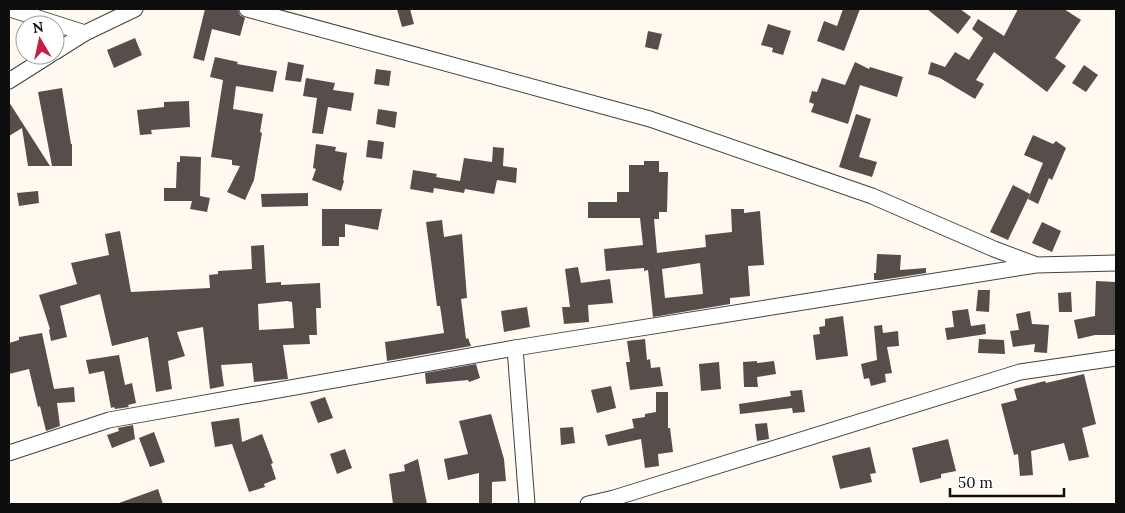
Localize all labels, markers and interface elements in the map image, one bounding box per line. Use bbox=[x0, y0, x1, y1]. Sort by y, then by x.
north arrow bbox=[15, 15, 65, 65]
text: N bbox=[31, 17, 45, 37]
scale bar bbox=[950, 466, 1064, 498]
text: 50 m bbox=[958, 473, 993, 492]

